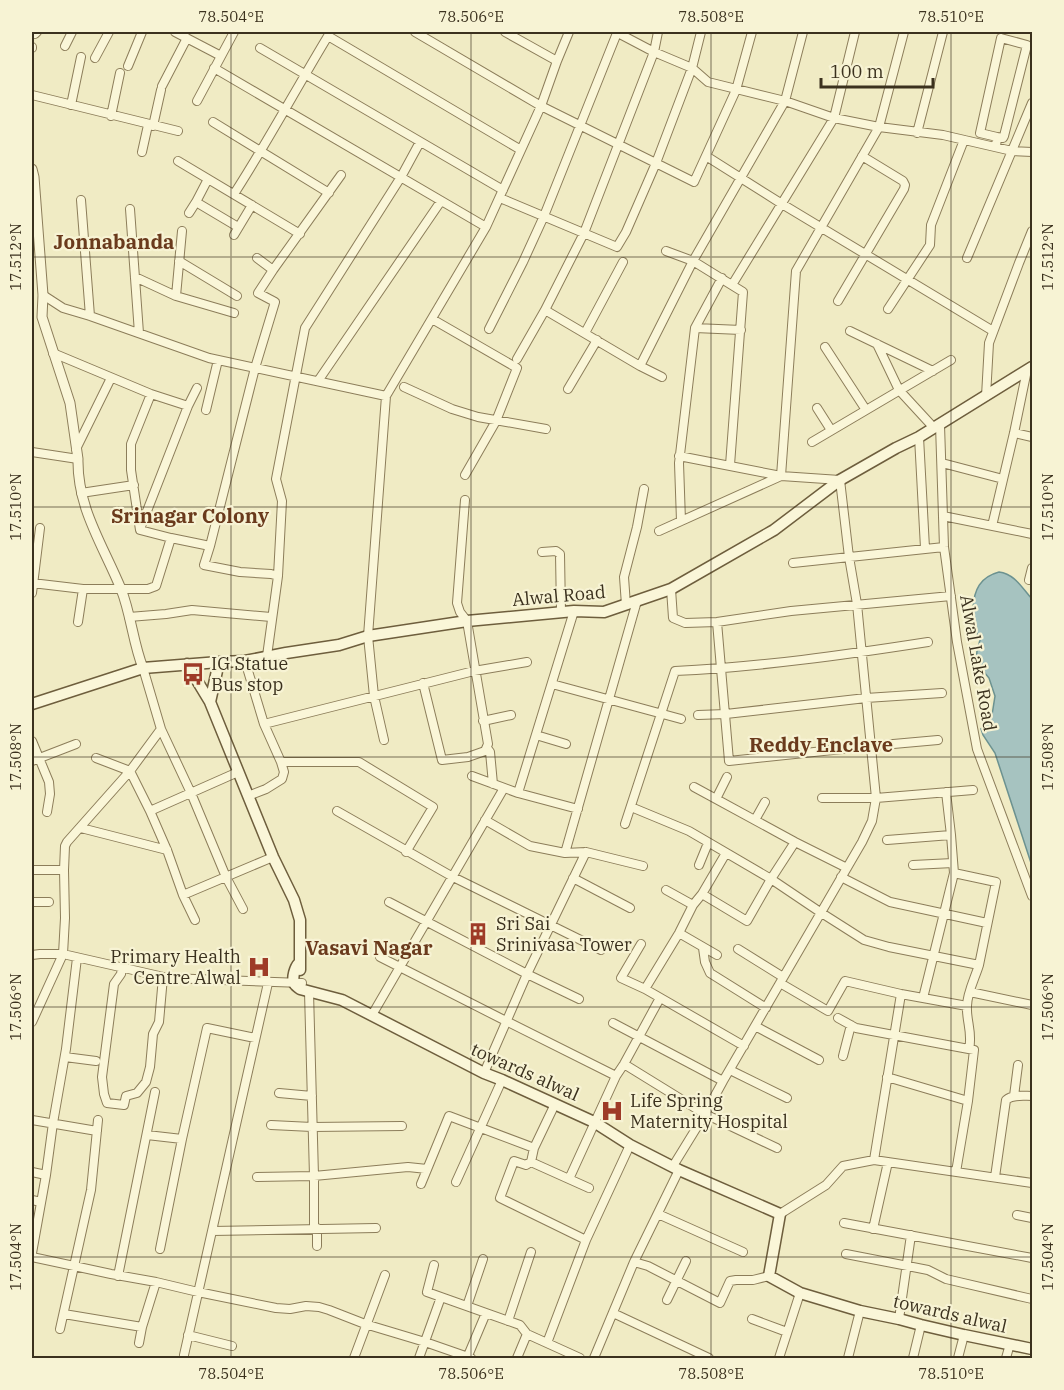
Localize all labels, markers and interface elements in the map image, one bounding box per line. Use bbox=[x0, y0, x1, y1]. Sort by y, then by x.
text: 78.504°E bbox=[198, 7, 264, 26]
text: 78.506°E bbox=[438, 7, 504, 26]
text: 78.508°E bbox=[678, 7, 744, 26]
text: 78.510°E bbox=[918, 7, 984, 26]
scale bar bbox=[821, 51, 934, 89]
text: 100 m bbox=[830, 60, 884, 83]
text: 17.512°N bbox=[6, 223, 25, 291]
text: 17.512°N bbox=[1038, 223, 1057, 291]
district label: Jonnabanda bbox=[53, 228, 175, 255]
text: 17.510°N bbox=[6, 473, 25, 541]
text: 17.510°N bbox=[1038, 473, 1057, 541]
district label: Srinagar Colony bbox=[111, 502, 270, 529]
street label: Alwal Road bbox=[511, 580, 607, 611]
street label: Alwal Lake Road bbox=[955, 593, 1002, 733]
place label: IG Statue Bus stop bbox=[211, 652, 288, 696]
bus stop icon: IG Statue Bus stop bbox=[180, 661, 206, 687]
text: 17.508°N bbox=[6, 723, 25, 791]
text: 17.508°N bbox=[1038, 723, 1057, 791]
district label: Reddy Enclave bbox=[749, 731, 893, 758]
place label: Sri Sai Srinivasa Tower bbox=[496, 912, 632, 956]
building icon: Sri Sai Srinivasa Tower bbox=[465, 921, 491, 947]
district label: Vasavi Nagar bbox=[305, 934, 433, 961]
place label: Primary Health Centre Alwal bbox=[110, 945, 241, 989]
hospital icon: Primary Health Centre Alwal bbox=[246, 954, 272, 980]
text: 17.506°N bbox=[6, 973, 25, 1041]
text: 17.506°N bbox=[1038, 973, 1057, 1041]
street label: towards alwal bbox=[467, 1037, 583, 1106]
place label: Life Spring Maternity Hospital bbox=[630, 1089, 788, 1133]
hospital icon: Life Spring Maternity Hospital bbox=[599, 1098, 625, 1124]
text: 17.504°N bbox=[6, 1223, 25, 1291]
text: 17.504°N bbox=[1038, 1223, 1057, 1291]
street label: towards alwal bbox=[891, 1289, 1009, 1338]
text: 78.504°E bbox=[198, 1364, 264, 1383]
text: 78.506°E bbox=[438, 1364, 504, 1383]
text: 78.508°E bbox=[678, 1364, 744, 1383]
text: 78.510°E bbox=[918, 1364, 984, 1383]

